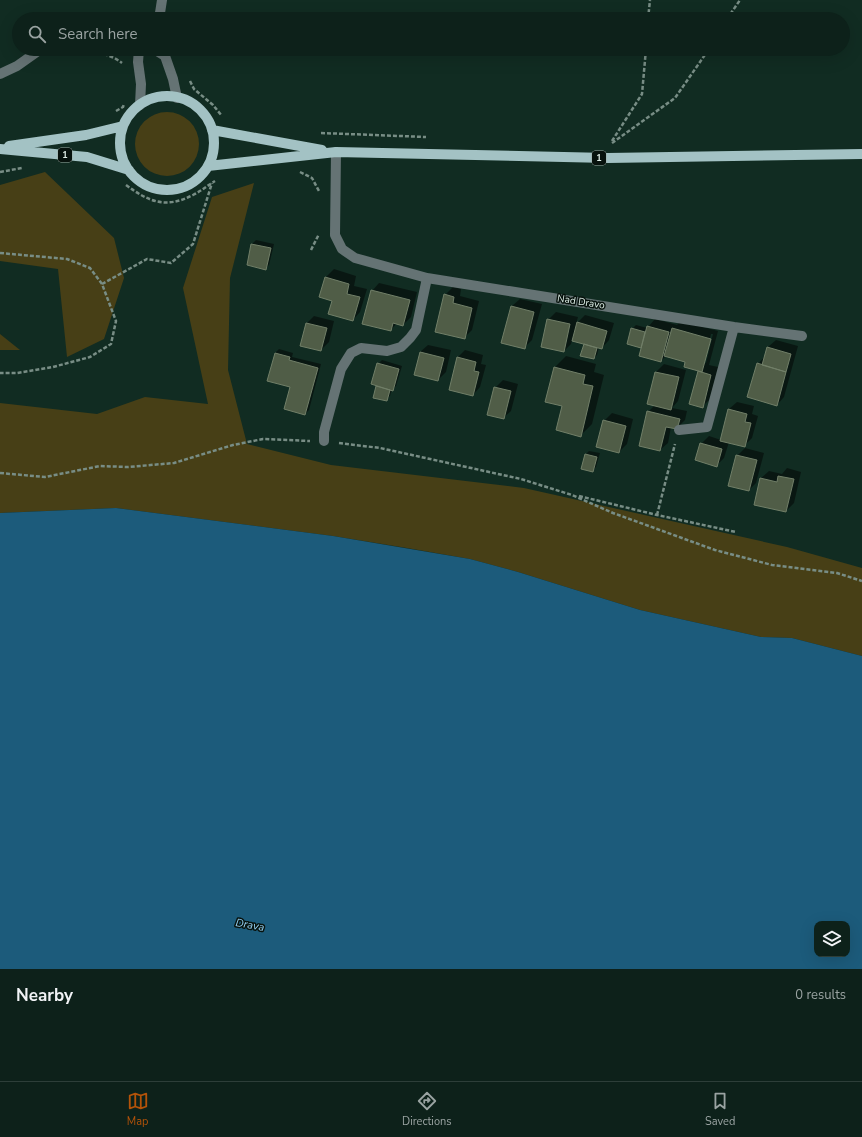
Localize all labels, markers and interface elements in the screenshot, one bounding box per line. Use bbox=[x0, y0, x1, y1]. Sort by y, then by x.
search box bbox=[12, 12, 850, 56]
icon: search bbox=[26, 23, 48, 45]
text: Search here bbox=[58, 24, 138, 44]
road number: 1 bbox=[58, 148, 72, 162]
road number: 1 bbox=[592, 151, 606, 165]
street label: Nad Dravo bbox=[556, 291, 606, 313]
water label: Drava bbox=[234, 915, 266, 935]
map controls bbox=[814, 921, 850, 957]
button: layers bbox=[814, 921, 850, 957]
text: Nearby bbox=[16, 984, 73, 1007]
text: 0 results bbox=[795, 986, 846, 1004]
tab: Map bbox=[127, 1090, 149, 1129]
tab: Directions bbox=[402, 1090, 452, 1129]
tab: Saved bbox=[705, 1090, 735, 1129]

